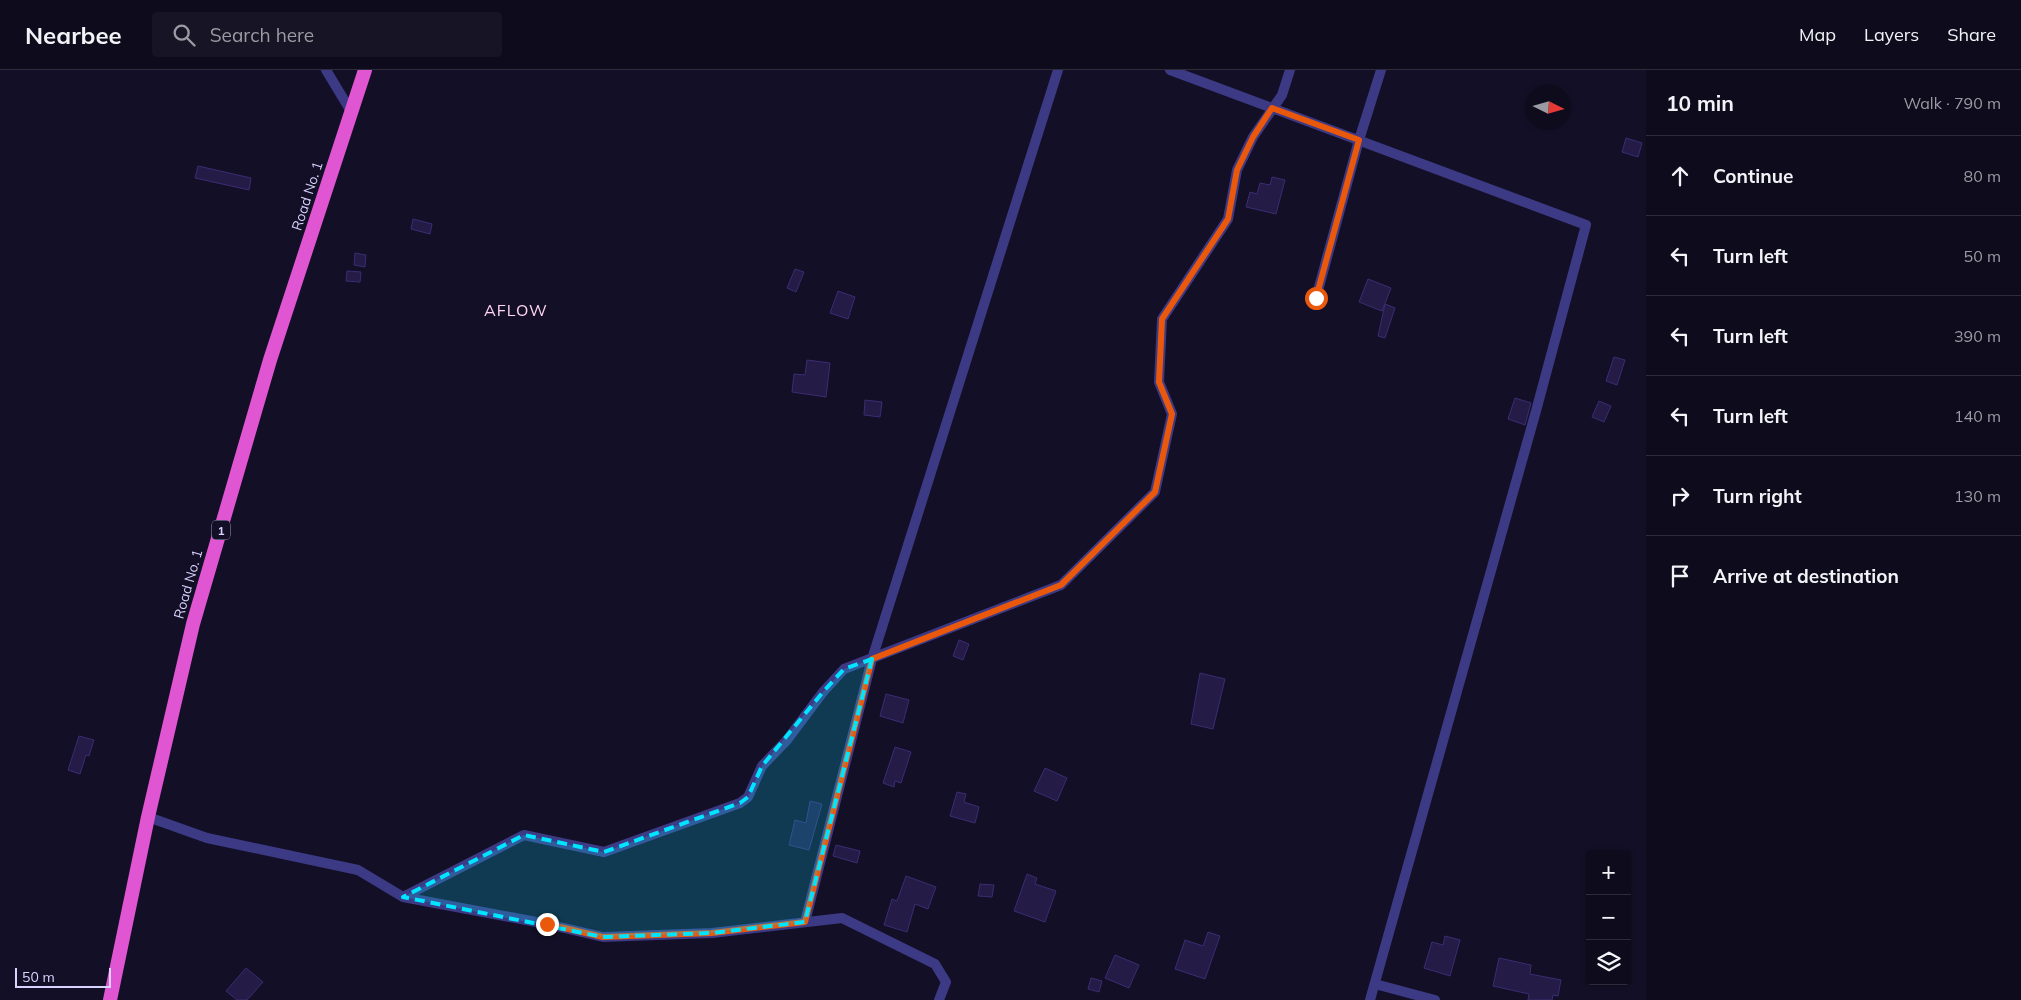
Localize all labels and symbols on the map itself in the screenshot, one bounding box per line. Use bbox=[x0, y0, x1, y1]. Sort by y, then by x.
north arrow bbox=[1526, 85, 1571, 130]
street label: Road No. 1 bbox=[287, 159, 327, 233]
route start bbox=[1305, 287, 1328, 310]
district label: AFLOW bbox=[484, 300, 548, 320]
road number: 1 bbox=[212, 520, 230, 540]
street label: Road No. 1 bbox=[170, 547, 206, 621]
route end bbox=[536, 913, 559, 936]
scale bar bbox=[15, 965, 111, 988]

